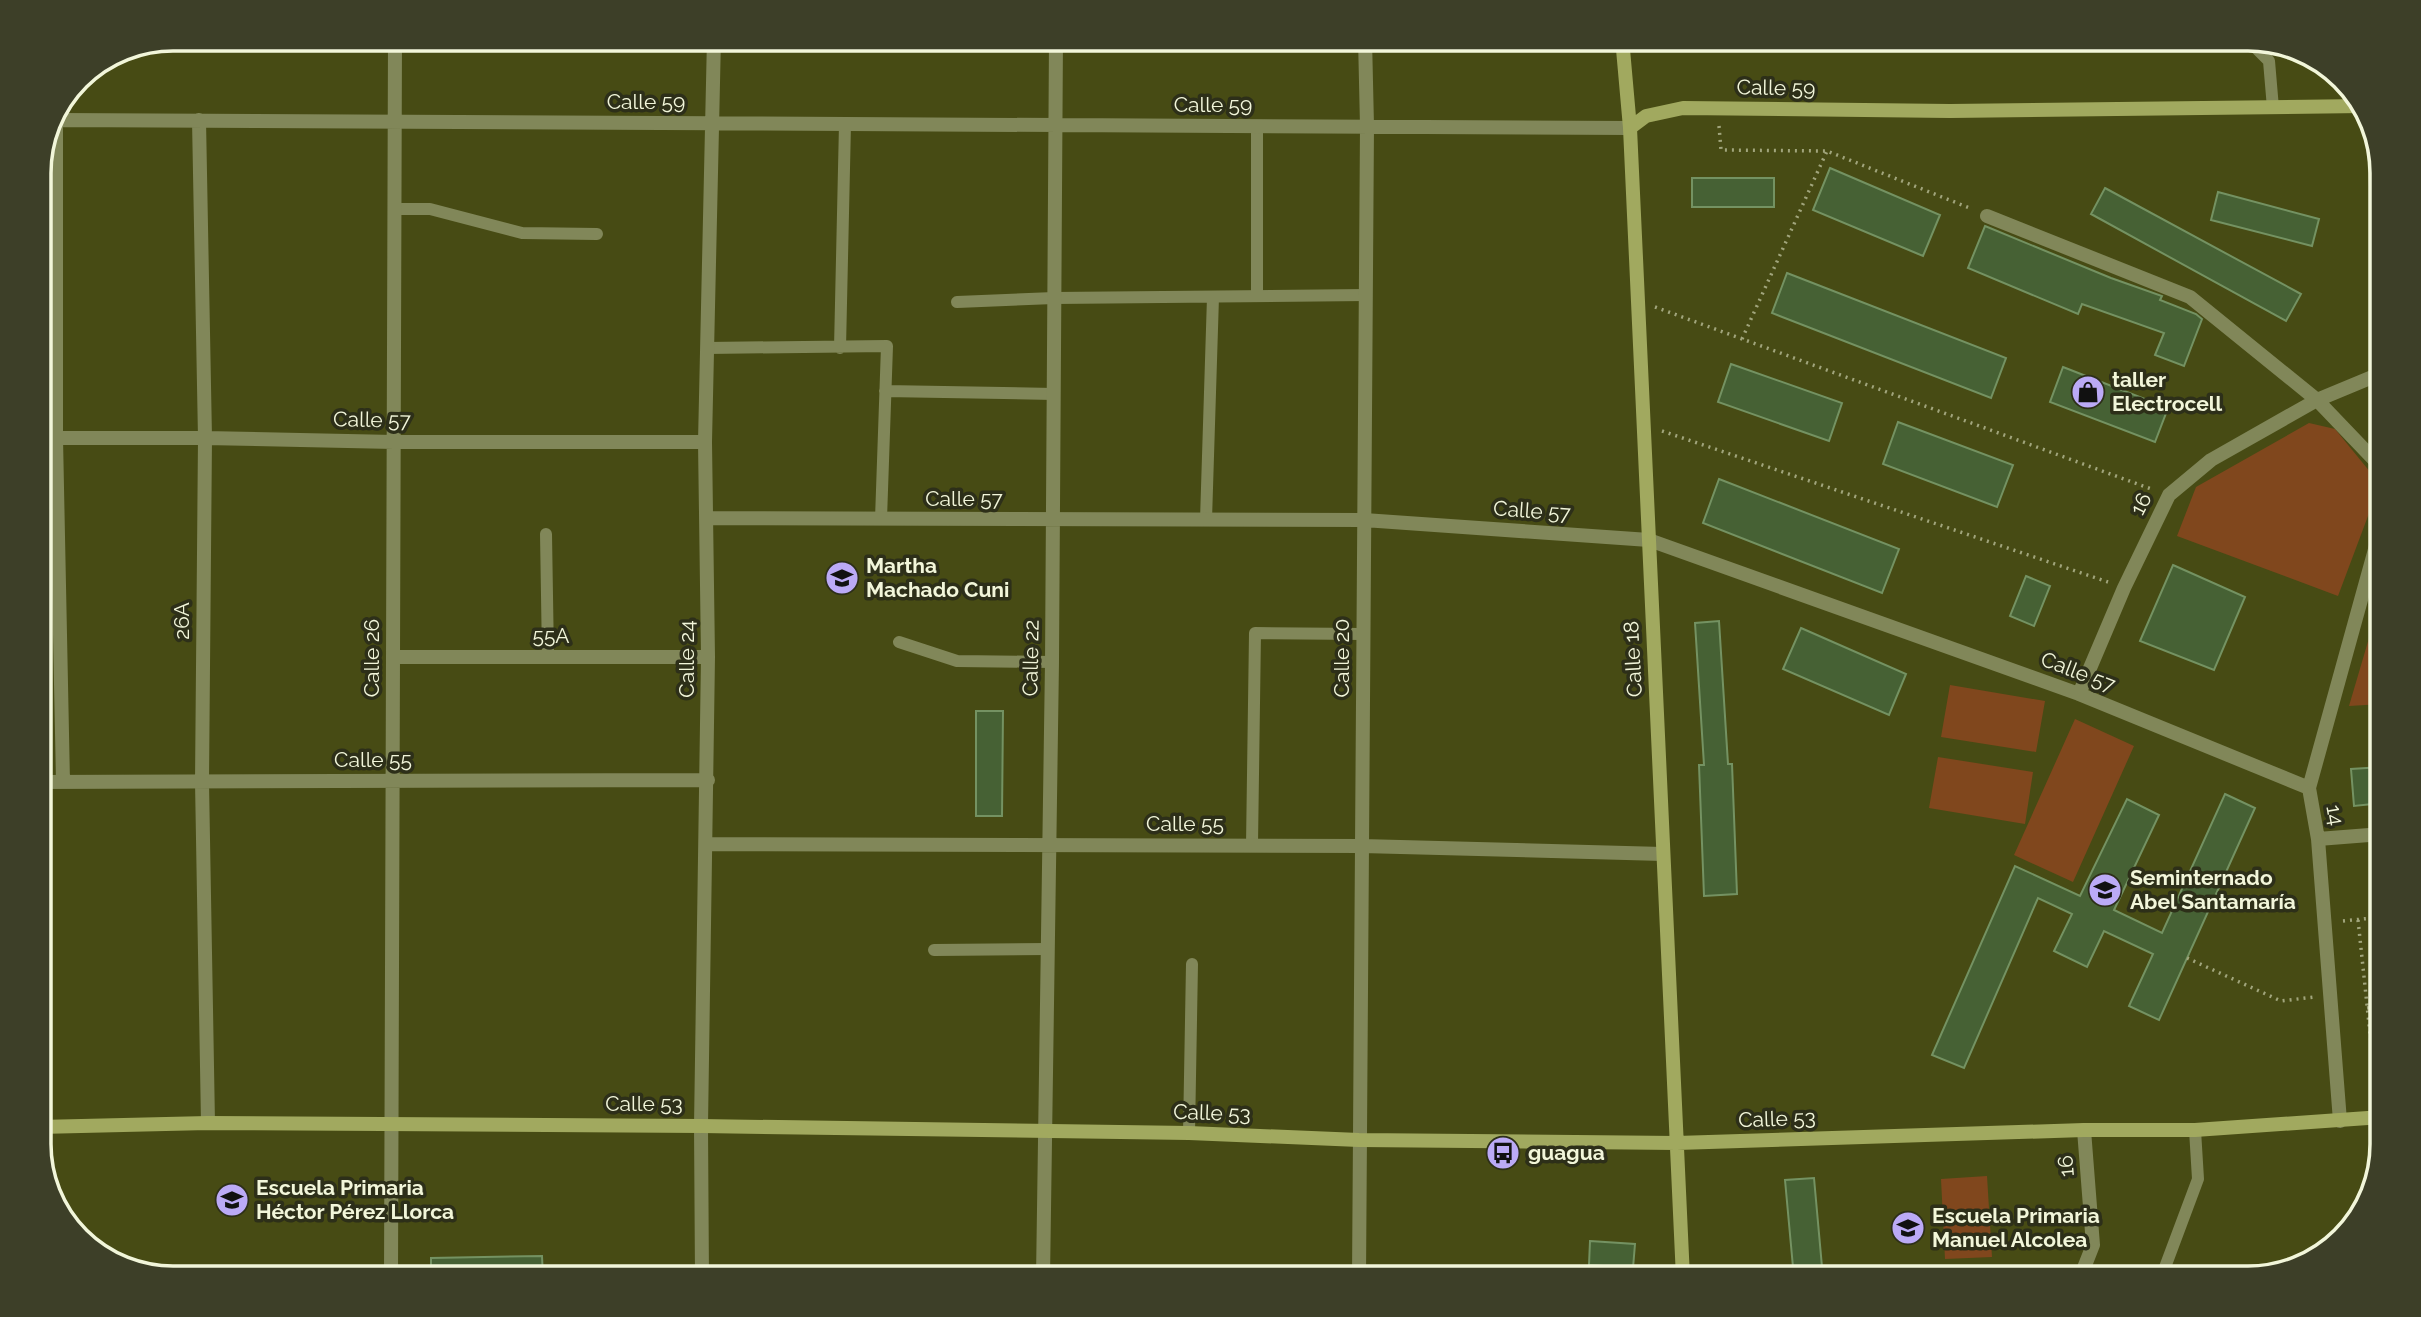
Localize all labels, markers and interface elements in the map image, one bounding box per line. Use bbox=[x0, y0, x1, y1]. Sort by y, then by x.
street label: Calle 59 bbox=[1736, 74, 1816, 101]
street label: Calle 59 bbox=[607, 89, 685, 114]
street label: Calle 59 bbox=[1174, 92, 1252, 117]
place label: taller Electrocell bbox=[2112, 367, 2222, 416]
shop icon: taller Electrocell bbox=[2069, 373, 2107, 411]
street label: Calle 57 bbox=[333, 406, 412, 433]
street label: Calle 57 bbox=[925, 486, 1004, 511]
street label: 16 bbox=[2125, 488, 2157, 519]
street label: Calle 57 bbox=[1492, 495, 1572, 526]
place label: Martha Machado Cuni bbox=[866, 553, 1009, 602]
school or university icon: Martha Machado Cuni bbox=[823, 559, 861, 597]
street label: 26A bbox=[169, 602, 194, 640]
street label: Calle 26 bbox=[359, 619, 384, 697]
street label: Calle 22 bbox=[1017, 619, 1044, 697]
street label: Calle 20 bbox=[1329, 619, 1354, 697]
street label: Calle 24 bbox=[674, 620, 699, 698]
street label: Calle 18 bbox=[1618, 620, 1647, 698]
street label: 55A bbox=[532, 623, 570, 648]
street label: Calle 57 bbox=[2037, 646, 2120, 697]
street label: Calle 55 bbox=[334, 747, 412, 772]
street label: 14 bbox=[2321, 803, 2350, 827]
street label: Calle 55 bbox=[1146, 811, 1224, 836]
place label: Seminternado Abel Santamaría bbox=[2130, 865, 2296, 914]
school or university icon: Seminternado Abel Santamaría bbox=[2086, 871, 2124, 909]
street label: Calle 53 bbox=[605, 1091, 683, 1116]
street label: Calle 53 bbox=[1173, 1099, 1251, 1126]
street label: Calle 53 bbox=[1738, 1105, 1816, 1132]
bus stop icon: guagua bbox=[1484, 1134, 1522, 1172]
place label: guagua bbox=[1528, 1140, 1605, 1165]
street label: 16 bbox=[2052, 1154, 2079, 1178]
place label: Escuela Primaria Héctor Pérez Llorca bbox=[256, 1175, 454, 1224]
school or university icon: Escuela Primaria Héctor Pérez Llorca bbox=[213, 1181, 251, 1219]
place label: Escuela Primaria Manuel Alcolea bbox=[1932, 1203, 2100, 1252]
school or university icon: Escuela Primaria Manuel Alcolea bbox=[1889, 1209, 1927, 1247]

